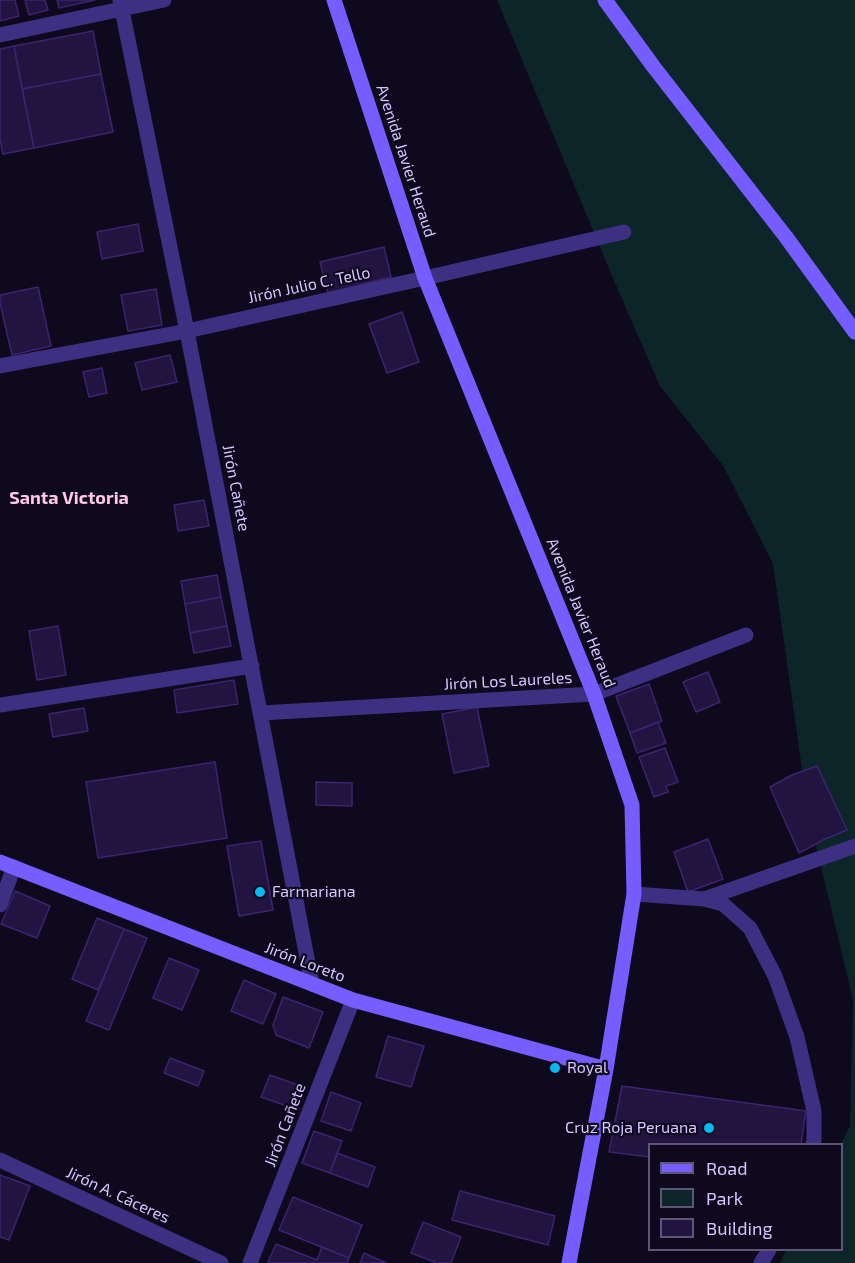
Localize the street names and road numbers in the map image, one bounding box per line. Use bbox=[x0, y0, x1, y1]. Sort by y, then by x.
street label: Avenida Javier Heraud bbox=[372, 82, 440, 240]
street label: Jirón Julio C. Tello bbox=[246, 263, 372, 307]
street label: Jirón Cañete bbox=[218, 443, 254, 533]
street label: Avenida Javier Heraud bbox=[542, 536, 620, 690]
street label: Jirón Los Laureles bbox=[443, 668, 573, 694]
street label: Jirón Loreto bbox=[262, 938, 348, 986]
street label: Jirón Cañete bbox=[260, 1080, 310, 1170]
street label: Jirón A. Cáceres bbox=[63, 1163, 173, 1227]

